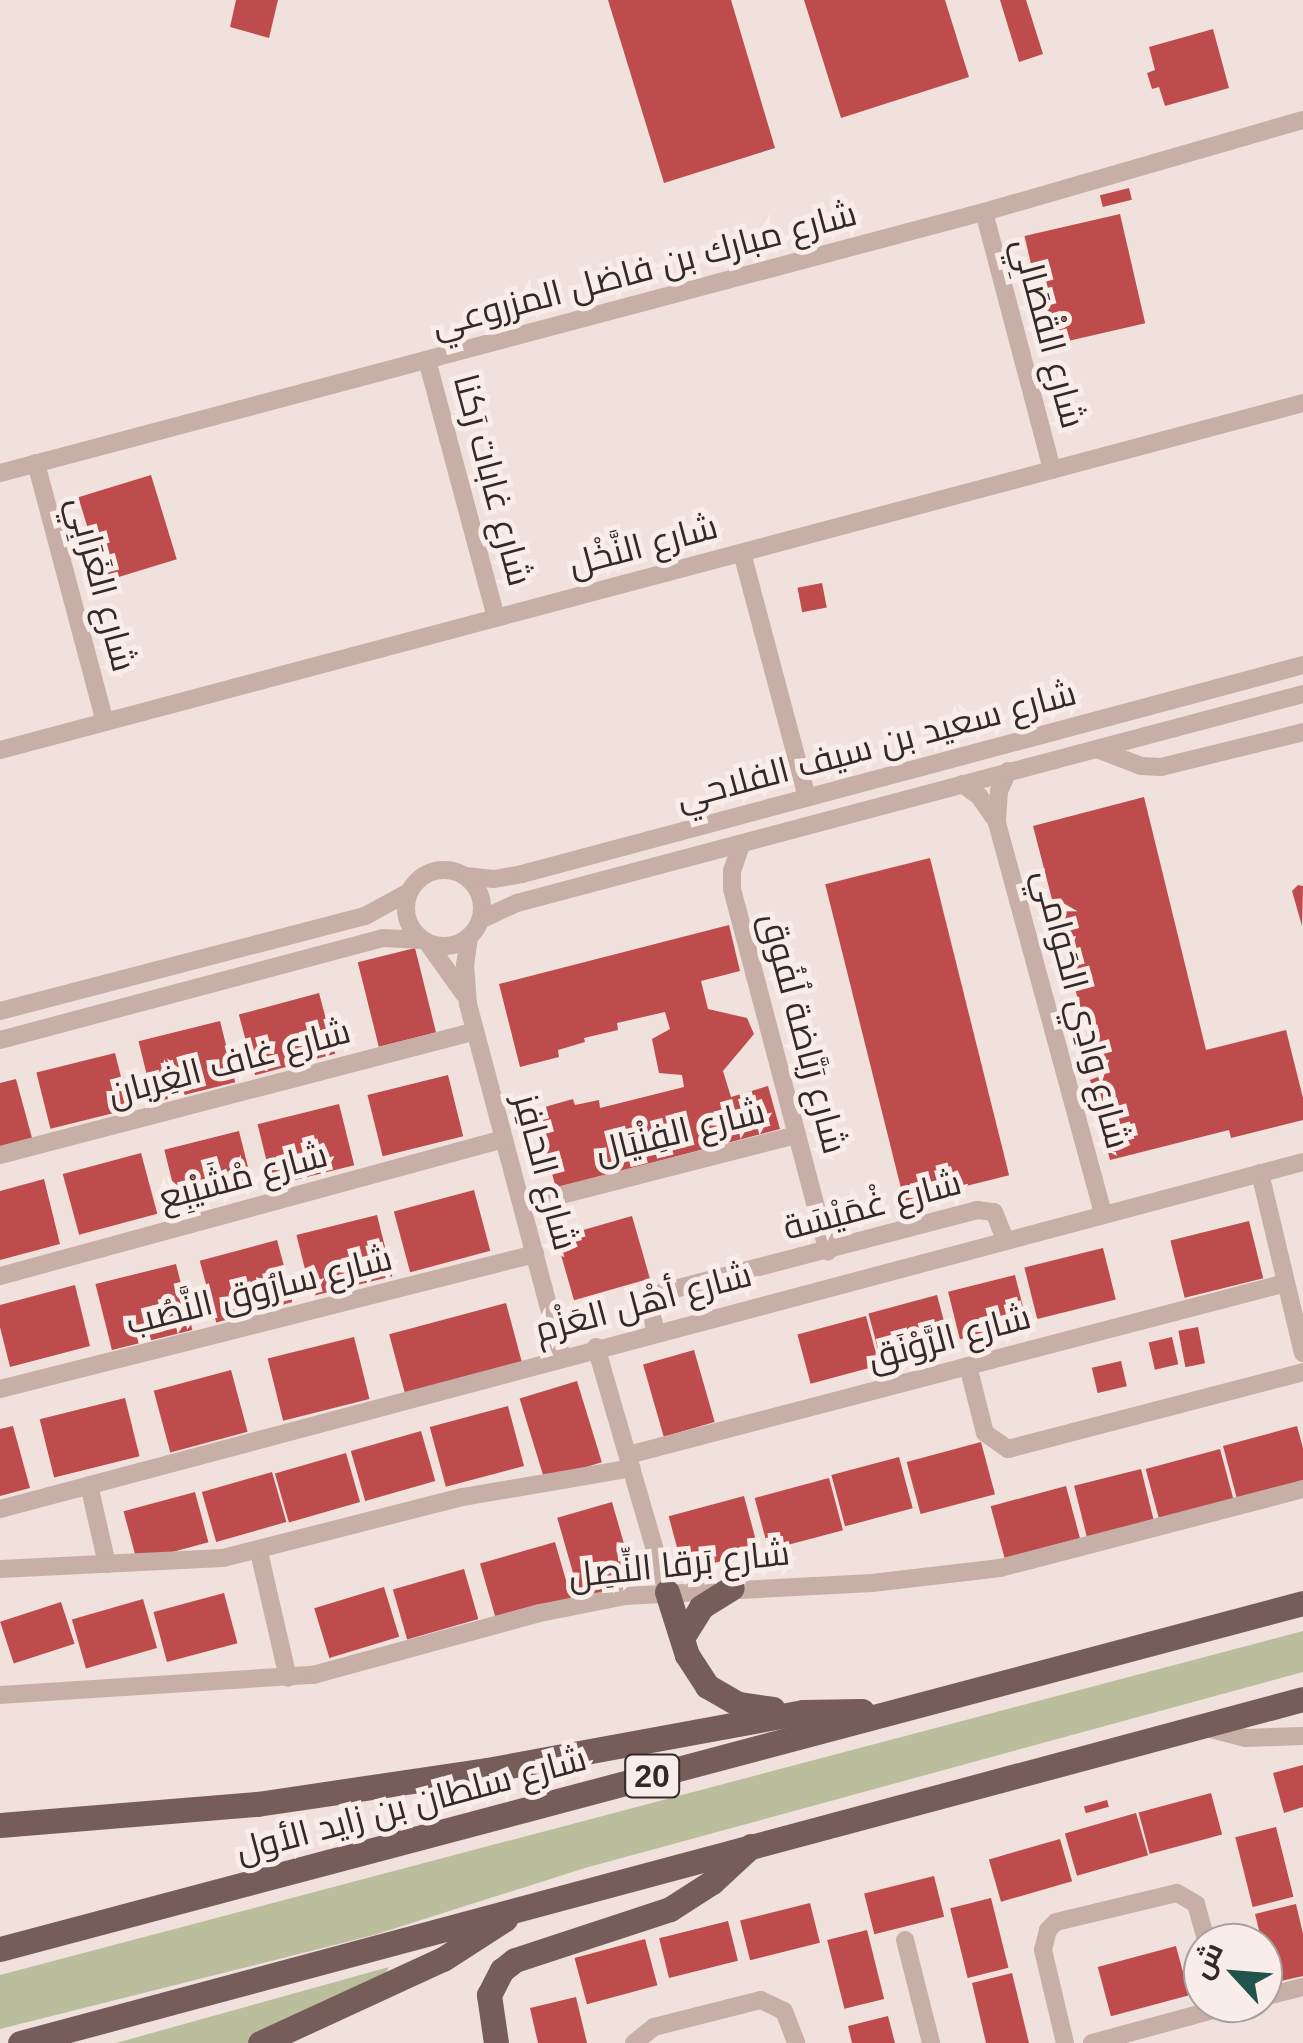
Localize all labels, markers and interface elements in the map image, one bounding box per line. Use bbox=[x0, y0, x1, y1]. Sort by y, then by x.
street label: شارع مبارك بن فاضل المزروعي bbox=[427, 192, 861, 346]
street label: شارع القْصَالِي bbox=[1004, 233, 1094, 433]
street label: شارع غابات رَكنا bbox=[445, 370, 541, 590]
street label: شارع الغَرَابِي bbox=[59, 492, 145, 676]
street label: شارع النَّخْل bbox=[564, 505, 722, 585]
street label: شارع سعيد بن سيف الفلاحي bbox=[672, 671, 1080, 819]
street label: شارع وادِي الحَوامي bbox=[1025, 865, 1139, 1153]
street label: شارع رَبَّاضة لُفُوق bbox=[752, 908, 856, 1158]
street label: شارع غاف الغِربان bbox=[103, 1009, 355, 1115]
street label: شارع الحافِز bbox=[505, 1089, 587, 1255]
street label: شارع الفِنْيَال bbox=[591, 1090, 769, 1172]
street label: شارع مْشَيْبِع bbox=[154, 1133, 332, 1219]
street label: شارع غْمَيْسَة bbox=[778, 1161, 966, 1249]
street label: شارع سارُوق النَّصُب bbox=[122, 1237, 396, 1343]
street label: شارع أهْل العَزْم bbox=[530, 1253, 756, 1351]
street label: شارع الرَّوْنَق bbox=[863, 1295, 1035, 1379]
street label: شارع بَرقا النِّصِل bbox=[566, 1531, 792, 1597]
street label: شارع سلطان بن زايد الأول bbox=[231, 1737, 591, 1871]
road number: 20 bbox=[622, 1749, 682, 1803]
north arrow bbox=[1183, 1923, 1283, 2023]
text: ش bbox=[1186, 1938, 1229, 1983]

